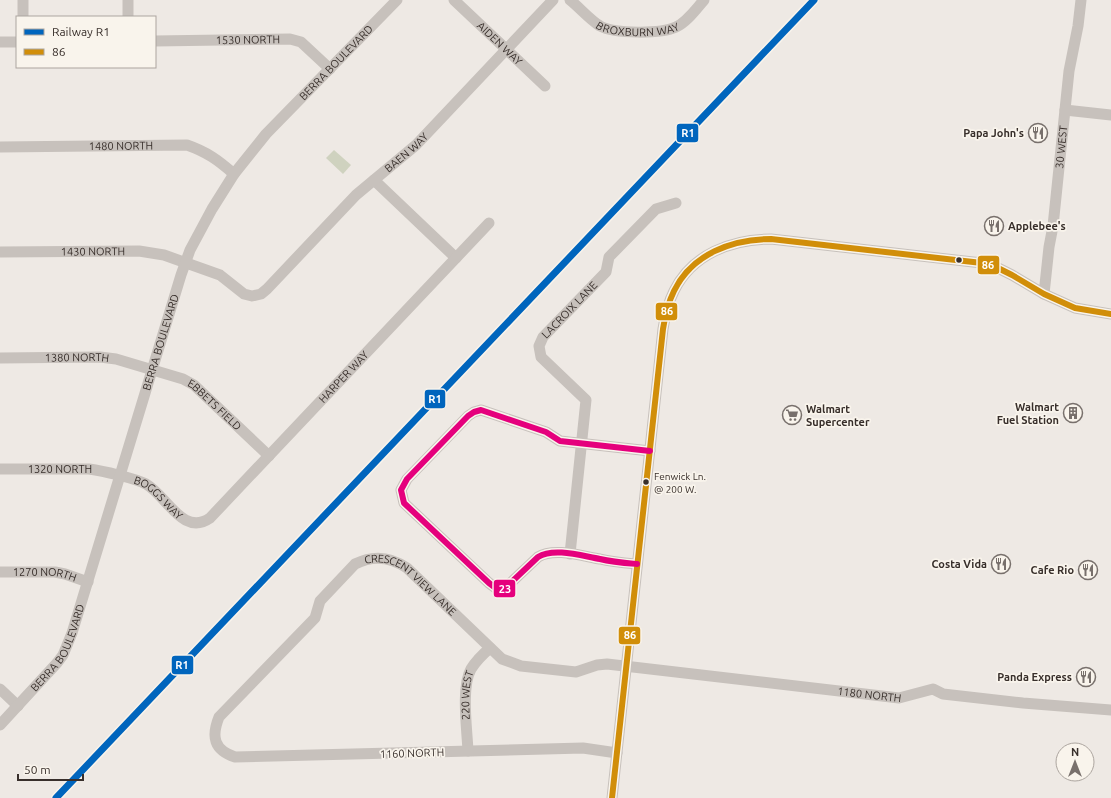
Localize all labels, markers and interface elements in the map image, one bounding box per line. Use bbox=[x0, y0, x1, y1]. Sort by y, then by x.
legend bbox=[16, 16, 156, 68]
street label: AIDEN WAY bbox=[475, 19, 525, 68]
street label: BROXBURN WAY bbox=[594, 19, 682, 38]
street label: BERRA BOULEVARD bbox=[297, 22, 375, 102]
text: Railway R1 bbox=[52, 25, 110, 38]
street label: 1530 NORTH bbox=[216, 33, 280, 46]
text: 86 bbox=[52, 45, 66, 58]
restaurant icon: Papa John's bbox=[1027, 122, 1049, 144]
line badge: R1 bbox=[676, 123, 699, 143]
street label: 30 WEST bbox=[1053, 125, 1069, 169]
text: R1 bbox=[681, 127, 695, 139]
place label: Papa John's bbox=[963, 127, 1024, 139]
street label: BAEN WAY bbox=[382, 130, 431, 175]
street label: 1480 NORTH bbox=[89, 139, 153, 152]
restaurant icon: Applebee's bbox=[983, 215, 1005, 237]
place label: Applebee's bbox=[1008, 220, 1066, 232]
street label: 1430 NORTH bbox=[61, 245, 125, 258]
unlabelled marker bbox=[954, 255, 964, 265]
line badge: 86 bbox=[977, 255, 1000, 275]
text: 86 bbox=[982, 259, 994, 271]
street label: LACROIX LANE bbox=[539, 279, 600, 341]
street label: BERRA BOULEVARD bbox=[140, 292, 181, 392]
line badge: 86 bbox=[655, 302, 678, 321]
text: 86 bbox=[661, 305, 673, 317]
street label: HARPER WAY bbox=[316, 348, 371, 405]
street label: 1380 NORTH bbox=[45, 351, 110, 364]
street label: EBBETS FIELD bbox=[186, 377, 244, 433]
line badge: R1 bbox=[424, 389, 446, 409]
text: R1 bbox=[428, 393, 442, 405]
place label: Walmart Fuel Station bbox=[997, 401, 1059, 426]
building icon: Walmart Fuel Station bbox=[1062, 402, 1084, 424]
place label: Walmart Supercenter bbox=[806, 403, 870, 428]
supermarket icon: Walmart Supercenter bbox=[781, 404, 803, 426]
street label: 1320 NORTH bbox=[28, 463, 92, 475]
place label: Fenwick Ln. @ 200 W. bbox=[654, 471, 706, 495]
street label: BOGGS WAY bbox=[132, 474, 186, 522]
marker: Fenwick Ln. @ 200 W. bbox=[641, 477, 651, 487]
street label: CRESCENT VIEW LANE bbox=[363, 552, 459, 618]
restaurant icon: Costa Vida bbox=[990, 553, 1012, 575]
place label: Costa Vida bbox=[931, 558, 987, 570]
restaurant icon: Cafe Rio bbox=[1077, 559, 1099, 581]
place label: Cafe Rio bbox=[1031, 564, 1074, 576]
street label: 1270 NORTH bbox=[13, 566, 78, 584]
line badge: 23 bbox=[493, 579, 516, 598]
text: 23 bbox=[499, 583, 511, 595]
street label: BERRA BOULEVARD bbox=[28, 602, 87, 694]
line badge: 86 bbox=[618, 626, 641, 645]
text: 86 bbox=[624, 629, 636, 641]
line badge: R1 bbox=[171, 655, 194, 675]
text: R1 bbox=[175, 659, 189, 671]
restaurant icon: Panda Express bbox=[1075, 666, 1097, 688]
street label: 220 WEST bbox=[459, 669, 476, 720]
place label: Panda Express bbox=[997, 671, 1072, 683]
street label: 1180 NORTH bbox=[837, 685, 902, 704]
north arrow bbox=[1055, 742, 1095, 782]
street label: 1160 NORTH bbox=[380, 746, 444, 760]
text: N bbox=[1071, 746, 1079, 758]
scale bar bbox=[18, 756, 83, 782]
text: 50 m bbox=[24, 763, 51, 776]

